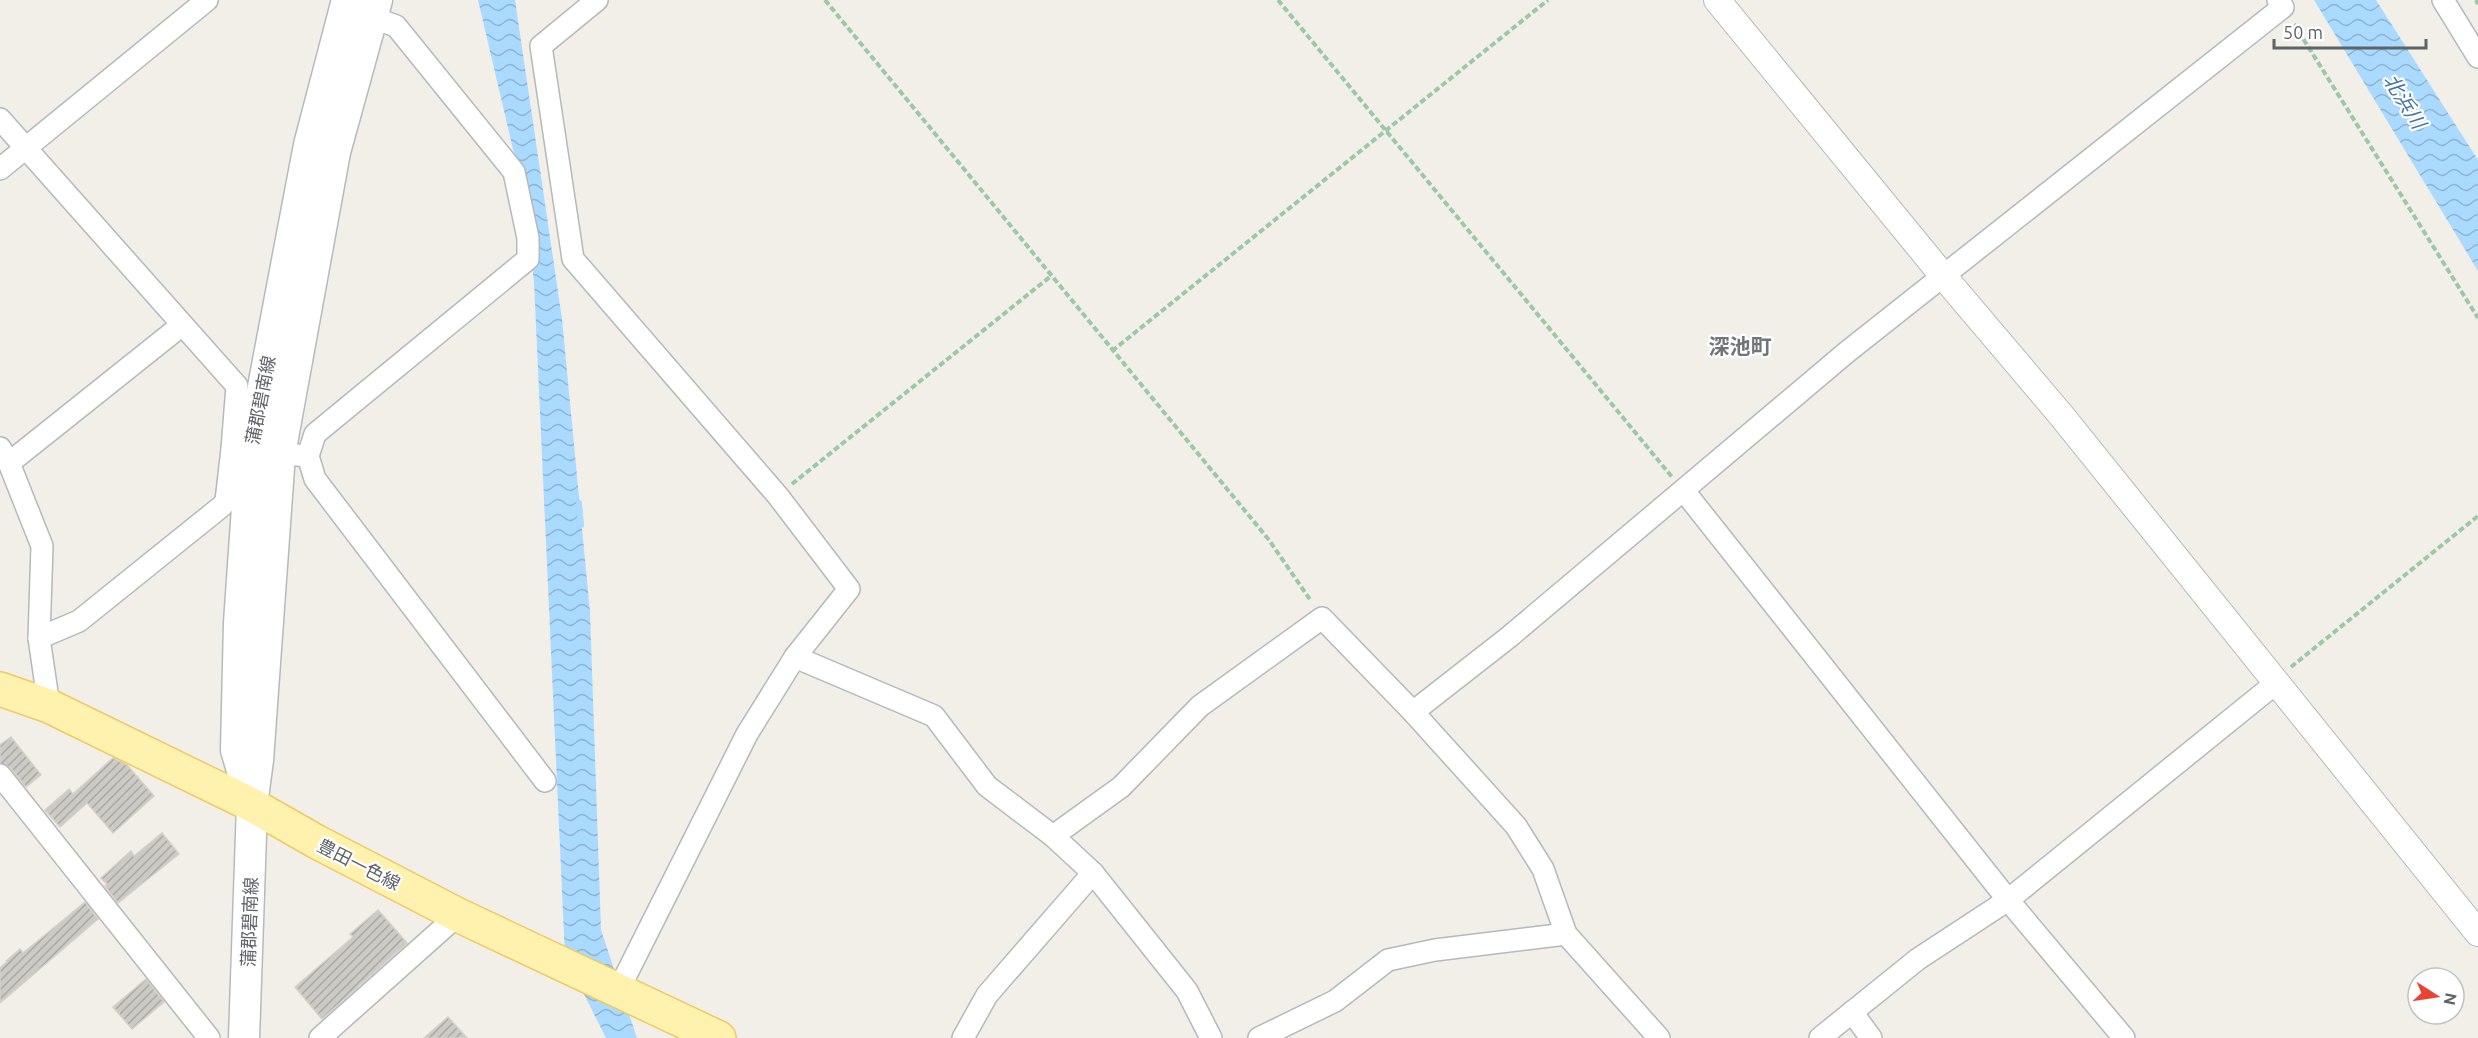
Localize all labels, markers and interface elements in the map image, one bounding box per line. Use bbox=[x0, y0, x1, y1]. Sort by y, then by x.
scale bar bbox=[2274, 12, 2426, 50]
text: 50 m bbox=[2283, 22, 2323, 42]
water label: 北浜川 bbox=[2379, 69, 2432, 134]
district label: 深池町 bbox=[1709, 334, 1772, 358]
street label: 蒲郡碧南線 bbox=[242, 354, 278, 446]
street label: 豊田一色線 bbox=[314, 835, 404, 893]
street label: 蒲郡碧南線 bbox=[237, 877, 261, 967]
north arrow bbox=[2406, 966, 2466, 1026]
text: N bbox=[2441, 991, 2461, 1007]

